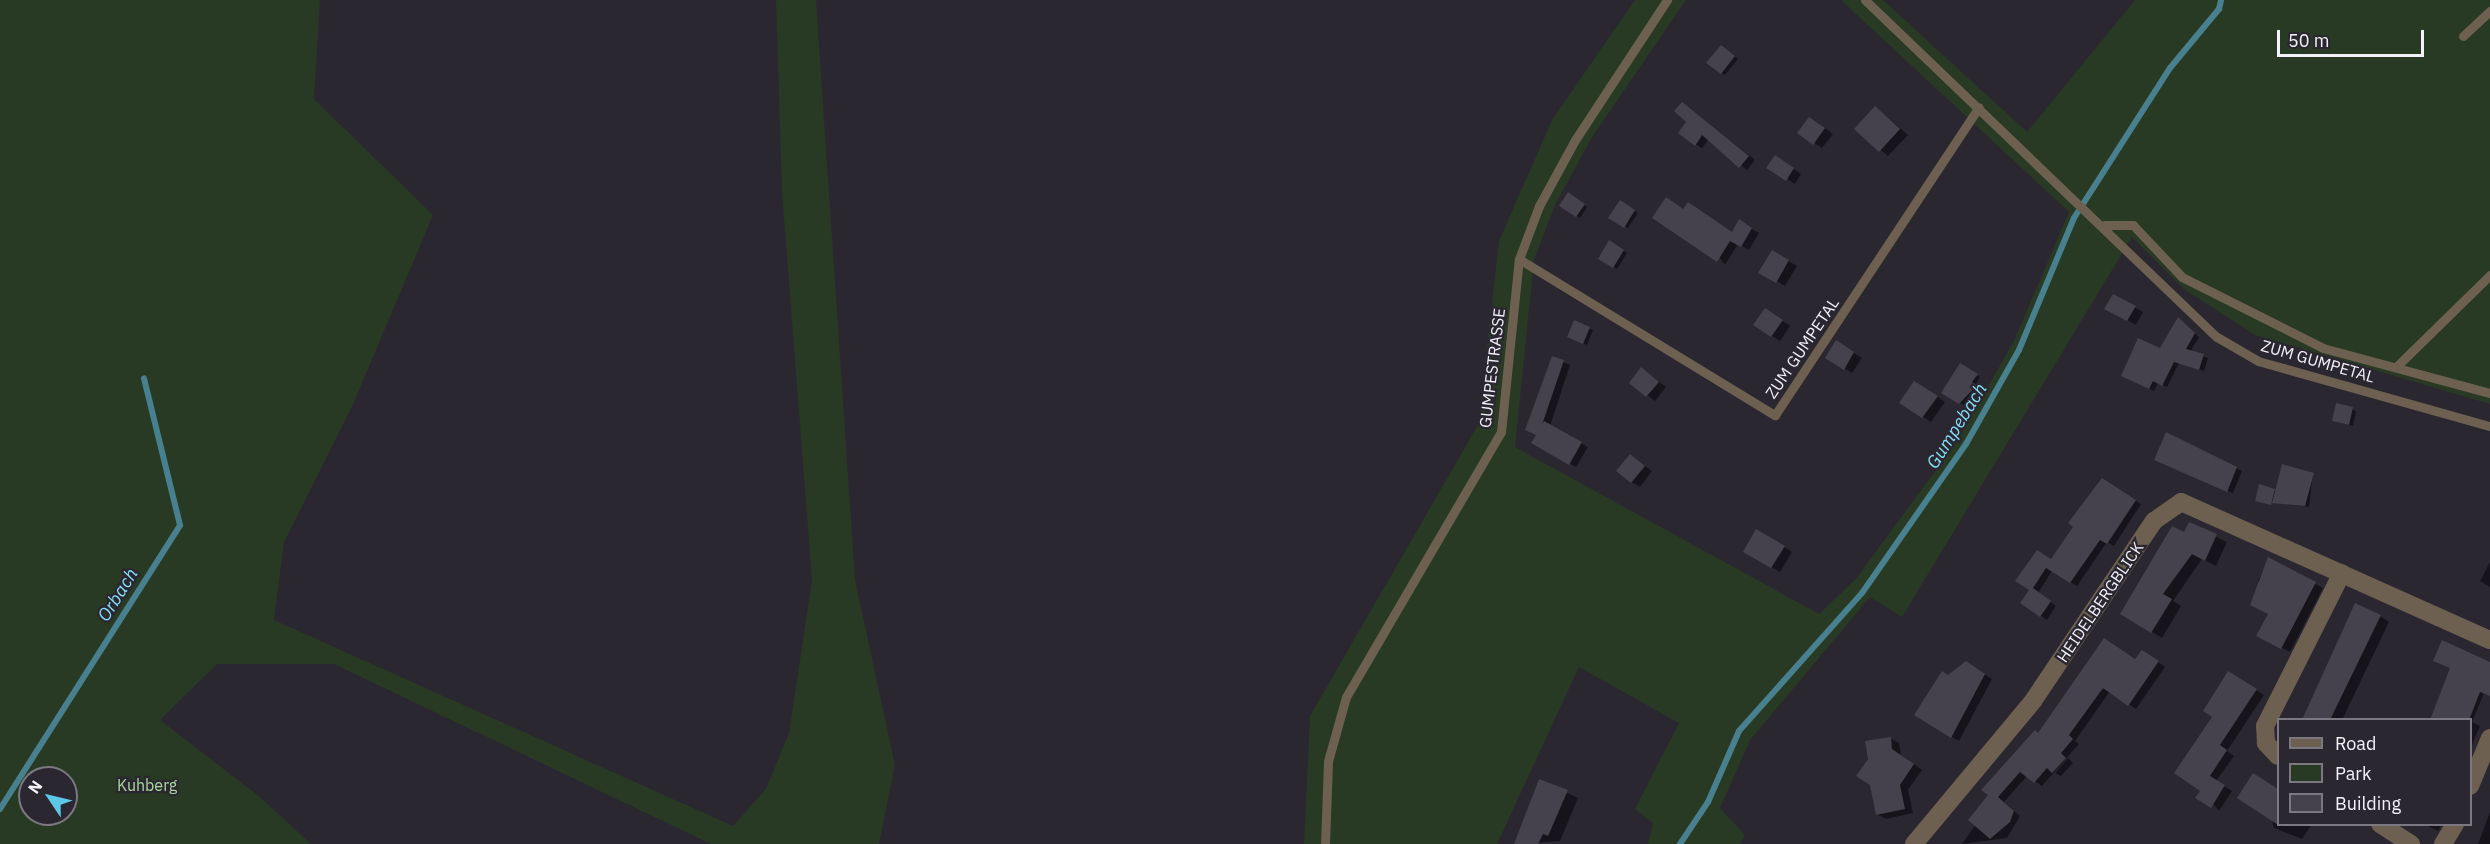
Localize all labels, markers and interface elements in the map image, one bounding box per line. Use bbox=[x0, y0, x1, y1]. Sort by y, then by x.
scale bar bbox=[2280, 18, 2427, 56]
text: 50 m bbox=[2288, 29, 2330, 52]
street label: ZUM GUMPETAL bbox=[1761, 294, 1843, 402]
street label: GUMPESTRASSE bbox=[1475, 307, 1509, 429]
street label: ZUM GUMPETAL bbox=[2259, 336, 2377, 386]
water label: Gumpebach bbox=[1922, 379, 1992, 473]
street label: HEIDELBERGBLICK bbox=[2053, 538, 2147, 666]
water label: Orbach bbox=[93, 564, 143, 626]
legend bbox=[2277, 718, 2472, 826]
text: Road bbox=[2335, 732, 2376, 755]
text: Park bbox=[2335, 762, 2371, 785]
north arrow bbox=[18, 766, 78, 826]
park label: Kuhberg bbox=[117, 775, 177, 795]
text: N bbox=[23, 776, 46, 797]
text: Building bbox=[2335, 792, 2401, 815]

